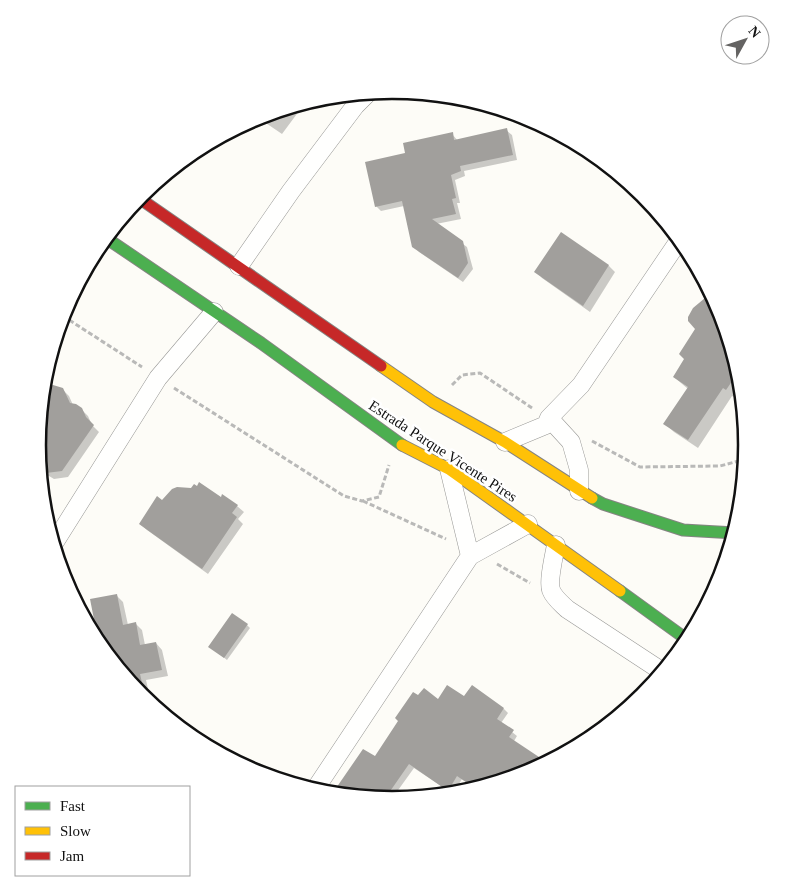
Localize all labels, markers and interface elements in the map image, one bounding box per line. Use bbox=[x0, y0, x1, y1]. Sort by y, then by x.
north arrow bbox=[720, 15, 770, 65]
text: N bbox=[746, 23, 764, 41]
street label: Estrada Parque Vicente Pires bbox=[366, 397, 520, 505]
legend bbox=[15, 786, 190, 876]
text: Fast bbox=[60, 798, 86, 814]
text: Slow bbox=[60, 823, 91, 839]
text: Jam bbox=[60, 848, 84, 864]

